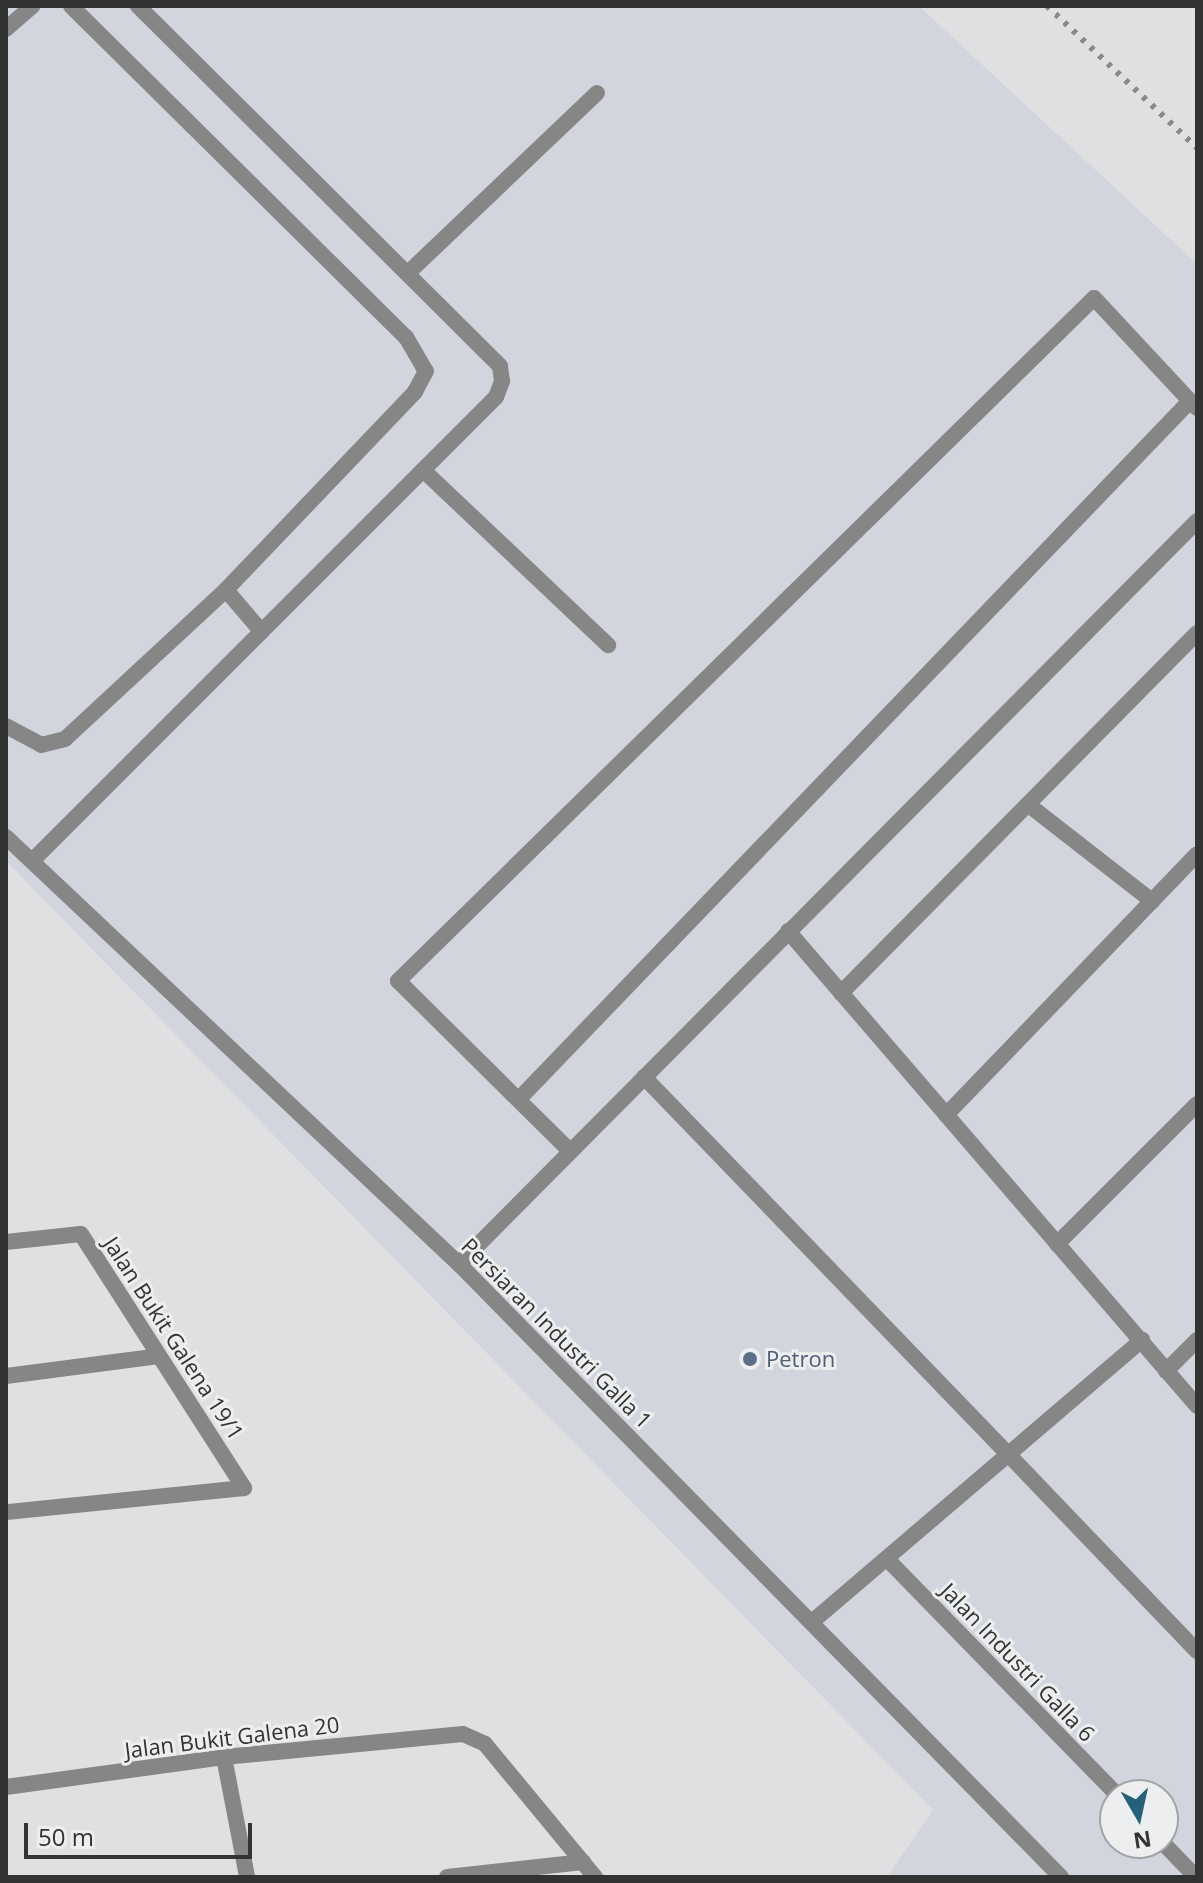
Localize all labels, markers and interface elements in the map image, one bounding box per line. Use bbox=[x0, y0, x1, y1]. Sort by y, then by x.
street label: Jalan Bukit Galena 19/1 bbox=[98, 1231, 250, 1445]
street label: Persiaran Industri Galla 1 bbox=[456, 1232, 658, 1434]
place label: Petron bbox=[766, 1346, 835, 1372]
marker: Petron bbox=[741, 1350, 759, 1368]
street label: Jalan Industri Galla 6 bbox=[936, 1577, 1100, 1747]
street label: Jalan Bukit Galena 20 bbox=[123, 1711, 341, 1763]
north arrow bbox=[1099, 1779, 1179, 1859]
scale bar bbox=[28, 1807, 256, 1857]
text: 50 m bbox=[38, 1820, 94, 1853]
text: N bbox=[1131, 1825, 1154, 1857]

